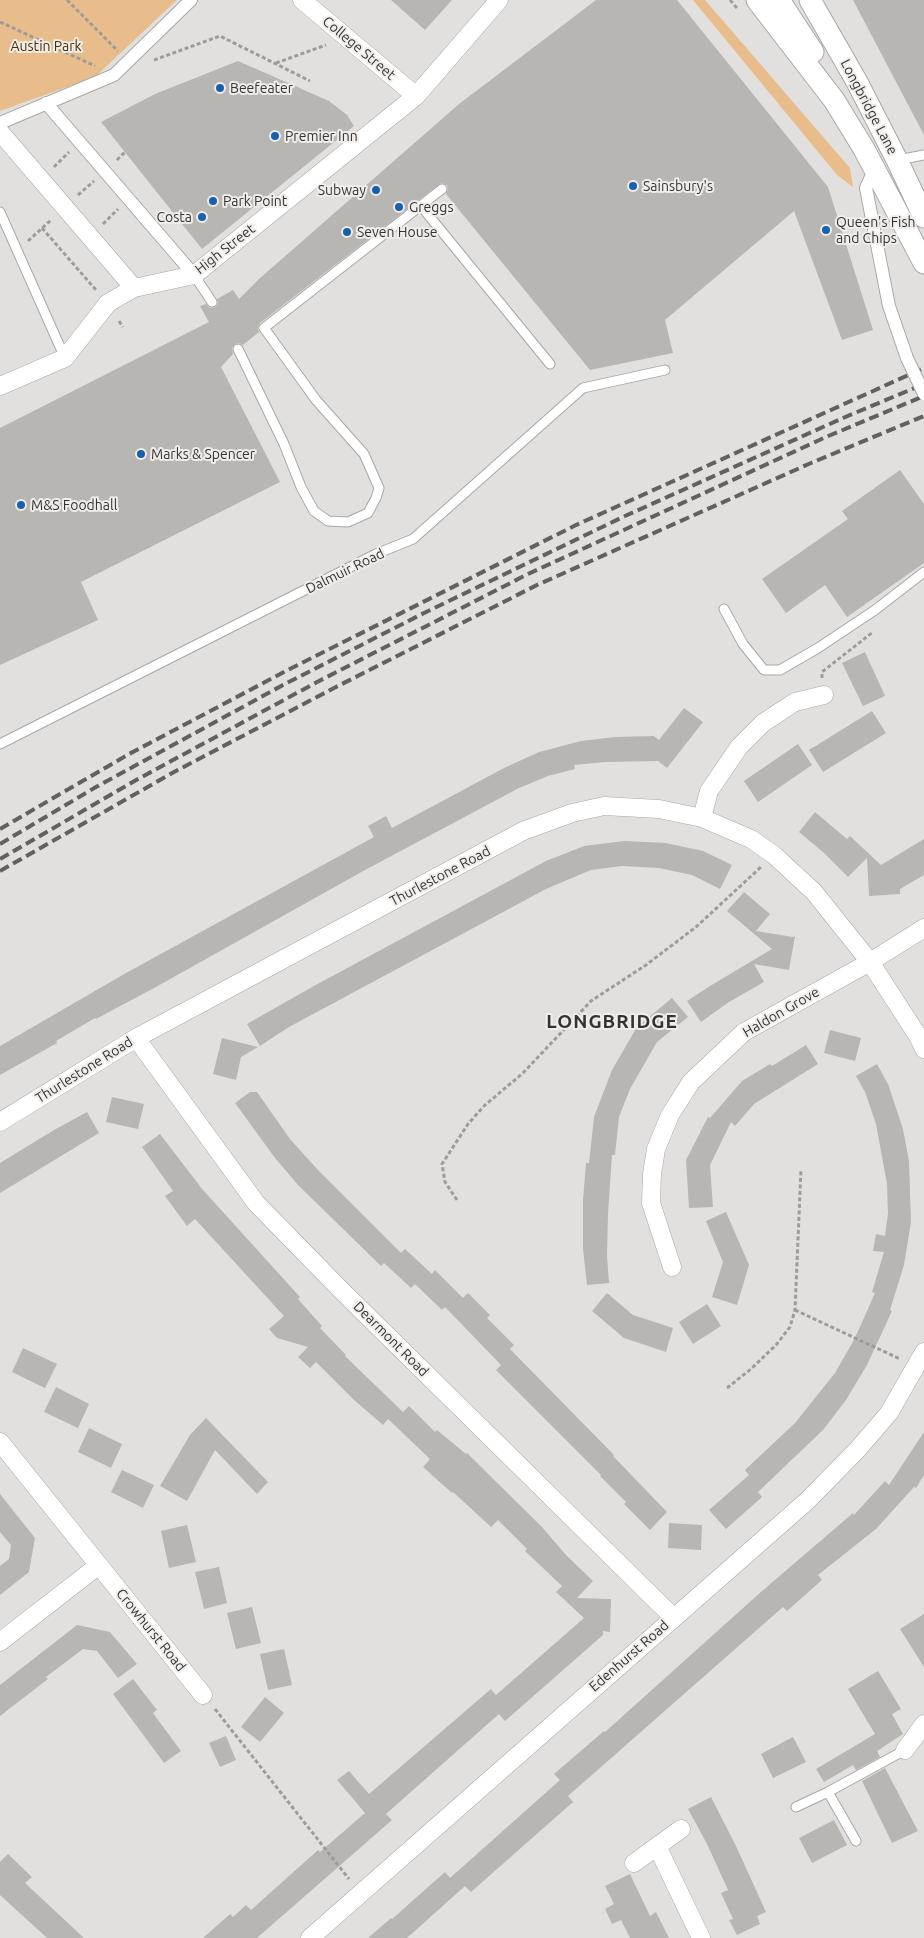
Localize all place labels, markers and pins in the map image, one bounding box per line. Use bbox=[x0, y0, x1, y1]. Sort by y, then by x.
place label: Beefeater bbox=[230, 80, 293, 96]
marker: Beefeater bbox=[214, 82, 226, 94]
place label: Premier Inn bbox=[285, 128, 358, 144]
marker: Premier Inn bbox=[269, 130, 281, 142]
place label: Sainsbury's bbox=[643, 178, 713, 194]
marker: Sainsbury's bbox=[627, 180, 639, 192]
place label: Subway bbox=[318, 182, 366, 198]
marker: Subway bbox=[370, 184, 382, 196]
place label: Park Point bbox=[223, 193, 287, 209]
marker: Park Point bbox=[207, 195, 219, 207]
place label: Greggs bbox=[409, 199, 453, 215]
marker: Greggs bbox=[393, 201, 405, 213]
place label: Costa bbox=[156, 209, 192, 225]
marker: Costa bbox=[196, 211, 208, 223]
place label: Queen's Fish and Chips bbox=[836, 214, 916, 246]
place label: Seven House bbox=[357, 224, 438, 240]
marker: Queen's Fish and Chips bbox=[820, 224, 832, 236]
marker: Seven House bbox=[341, 226, 353, 238]
place label: Marks & Spencer bbox=[151, 446, 255, 462]
marker: Marks & Spencer bbox=[135, 448, 147, 460]
place label: M&S Foodhall bbox=[31, 497, 117, 513]
marker: M&S Foodhall bbox=[15, 499, 27, 511]

